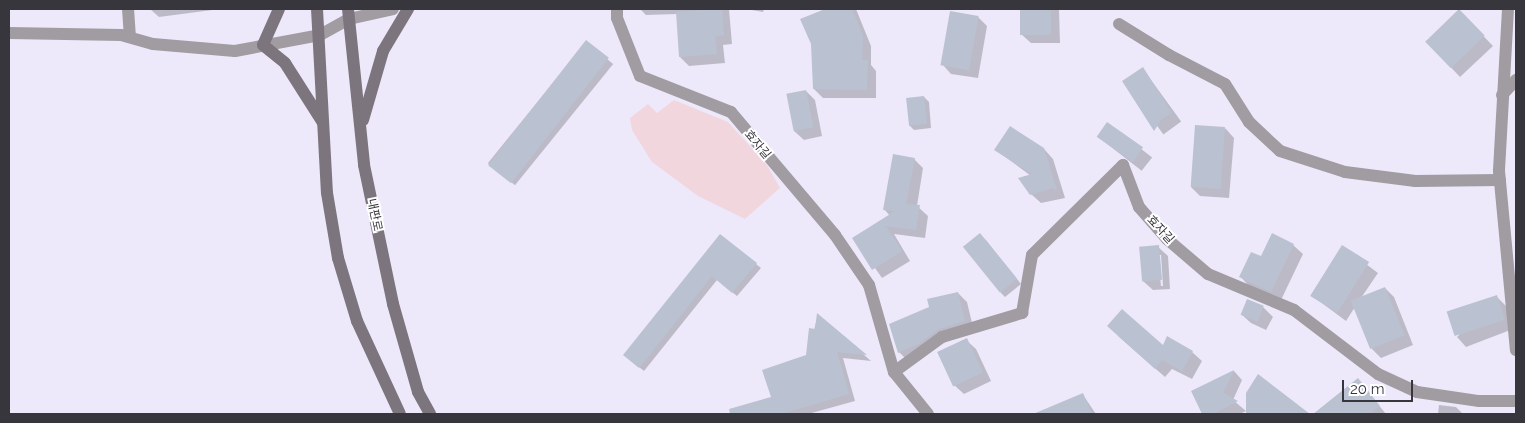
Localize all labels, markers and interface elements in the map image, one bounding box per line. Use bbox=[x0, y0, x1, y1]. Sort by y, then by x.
street label: 효자길 bbox=[741, 128, 773, 162]
street label: 내판로 bbox=[364, 197, 384, 233]
street label: 효자길 bbox=[1143, 213, 1177, 247]
scale bar bbox=[1345, 370, 1416, 402]
text: 20 m bbox=[1350, 380, 1385, 398]

